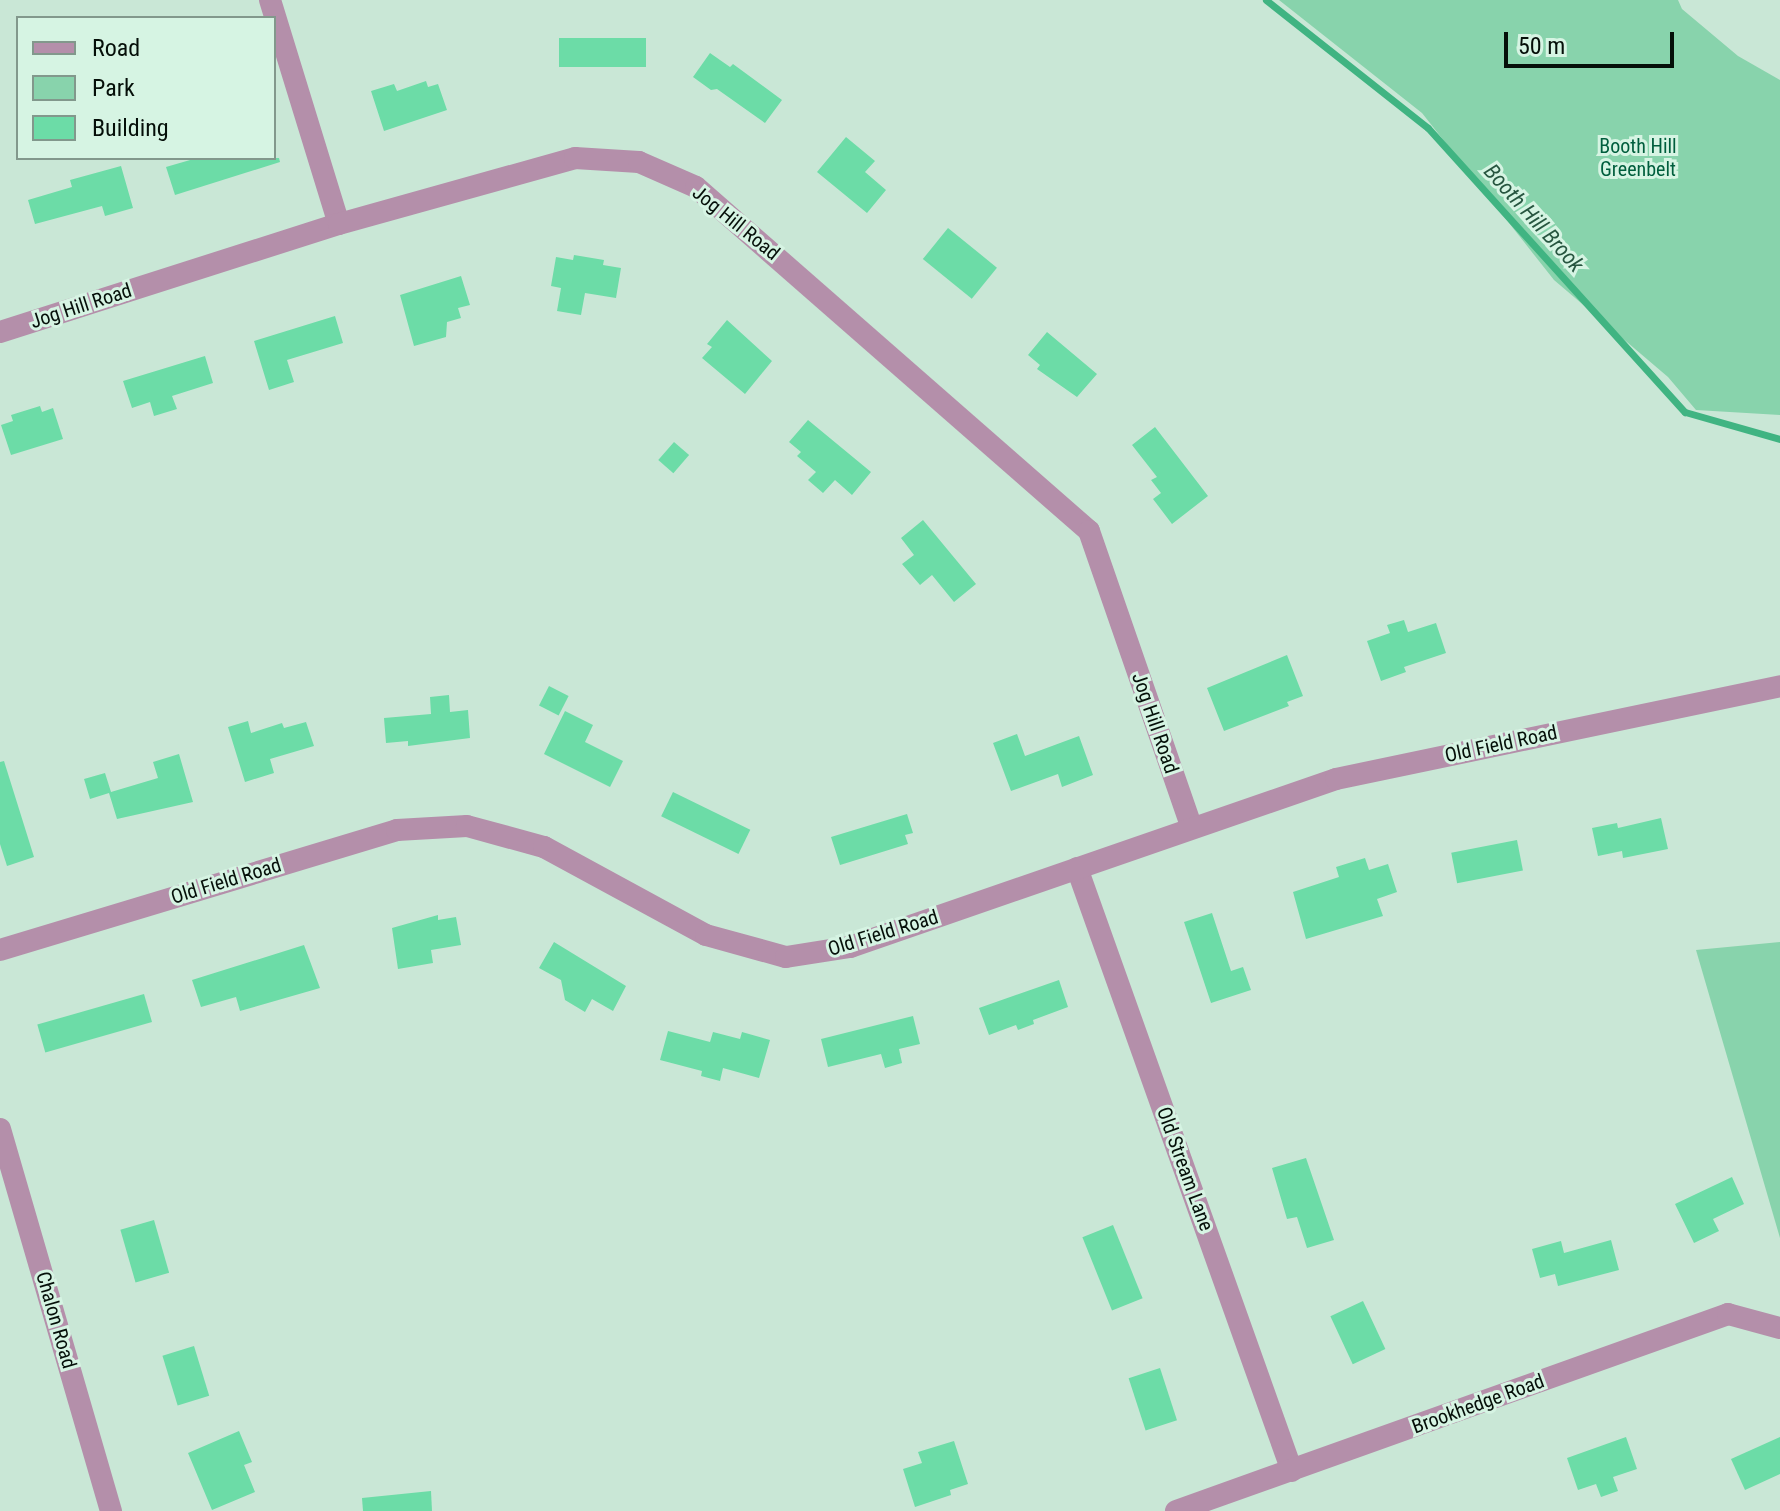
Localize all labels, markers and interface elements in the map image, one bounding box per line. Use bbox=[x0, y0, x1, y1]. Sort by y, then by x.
legend bbox=[16, 16, 276, 160]
scale bar bbox=[1508, 16, 1678, 66]
text: 50 m bbox=[1518, 32, 1565, 60]
text: Road bbox=[92, 34, 140, 62]
text: Park bbox=[92, 74, 135, 102]
text: Building bbox=[92, 114, 169, 142]
park label: Booth Hill Greenbelt bbox=[1599, 134, 1677, 181]
water label: Booth Hill Brook bbox=[1478, 158, 1590, 278]
street label: Jog Hill Road bbox=[688, 181, 784, 265]
street label: Jog Hill Road bbox=[27, 278, 135, 334]
street label: Jog Hill Road bbox=[1127, 669, 1183, 777]
street label: Old Field Road bbox=[1443, 720, 1559, 768]
street label: Old Field Road bbox=[168, 853, 284, 909]
street label: Old Field Road bbox=[825, 905, 941, 961]
street label: Old Stream Lane bbox=[1151, 1104, 1219, 1234]
street label: Chalon Road bbox=[31, 1269, 81, 1371]
street label: Brookhedge Road bbox=[1409, 1369, 1547, 1439]

